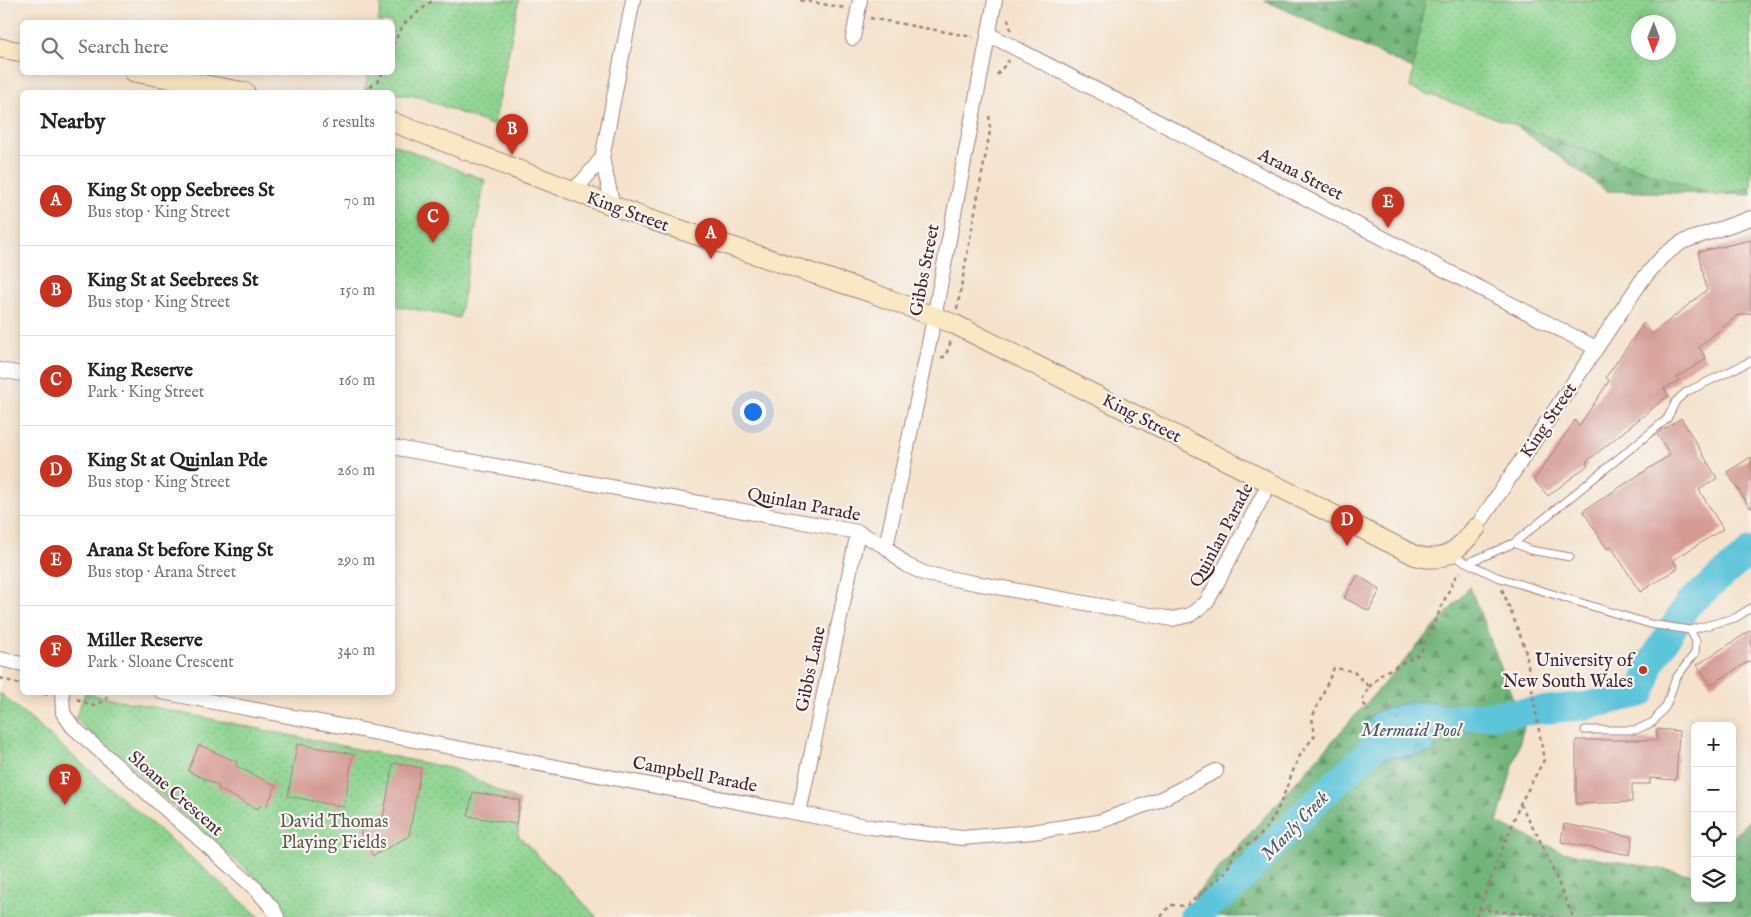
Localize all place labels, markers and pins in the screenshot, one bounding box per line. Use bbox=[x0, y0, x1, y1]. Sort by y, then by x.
pin: B bbox=[496, 114, 528, 155]
pin: E bbox=[1372, 187, 1404, 228]
pin: C bbox=[417, 202, 449, 243]
pin: A bbox=[695, 218, 727, 259]
pin: D bbox=[1331, 505, 1363, 546]
place label: University of New South Wales bbox=[1503, 650, 1636, 694]
marker: University of New South Wales bbox=[1637, 664, 1649, 676]
pin: F bbox=[49, 764, 81, 805]

